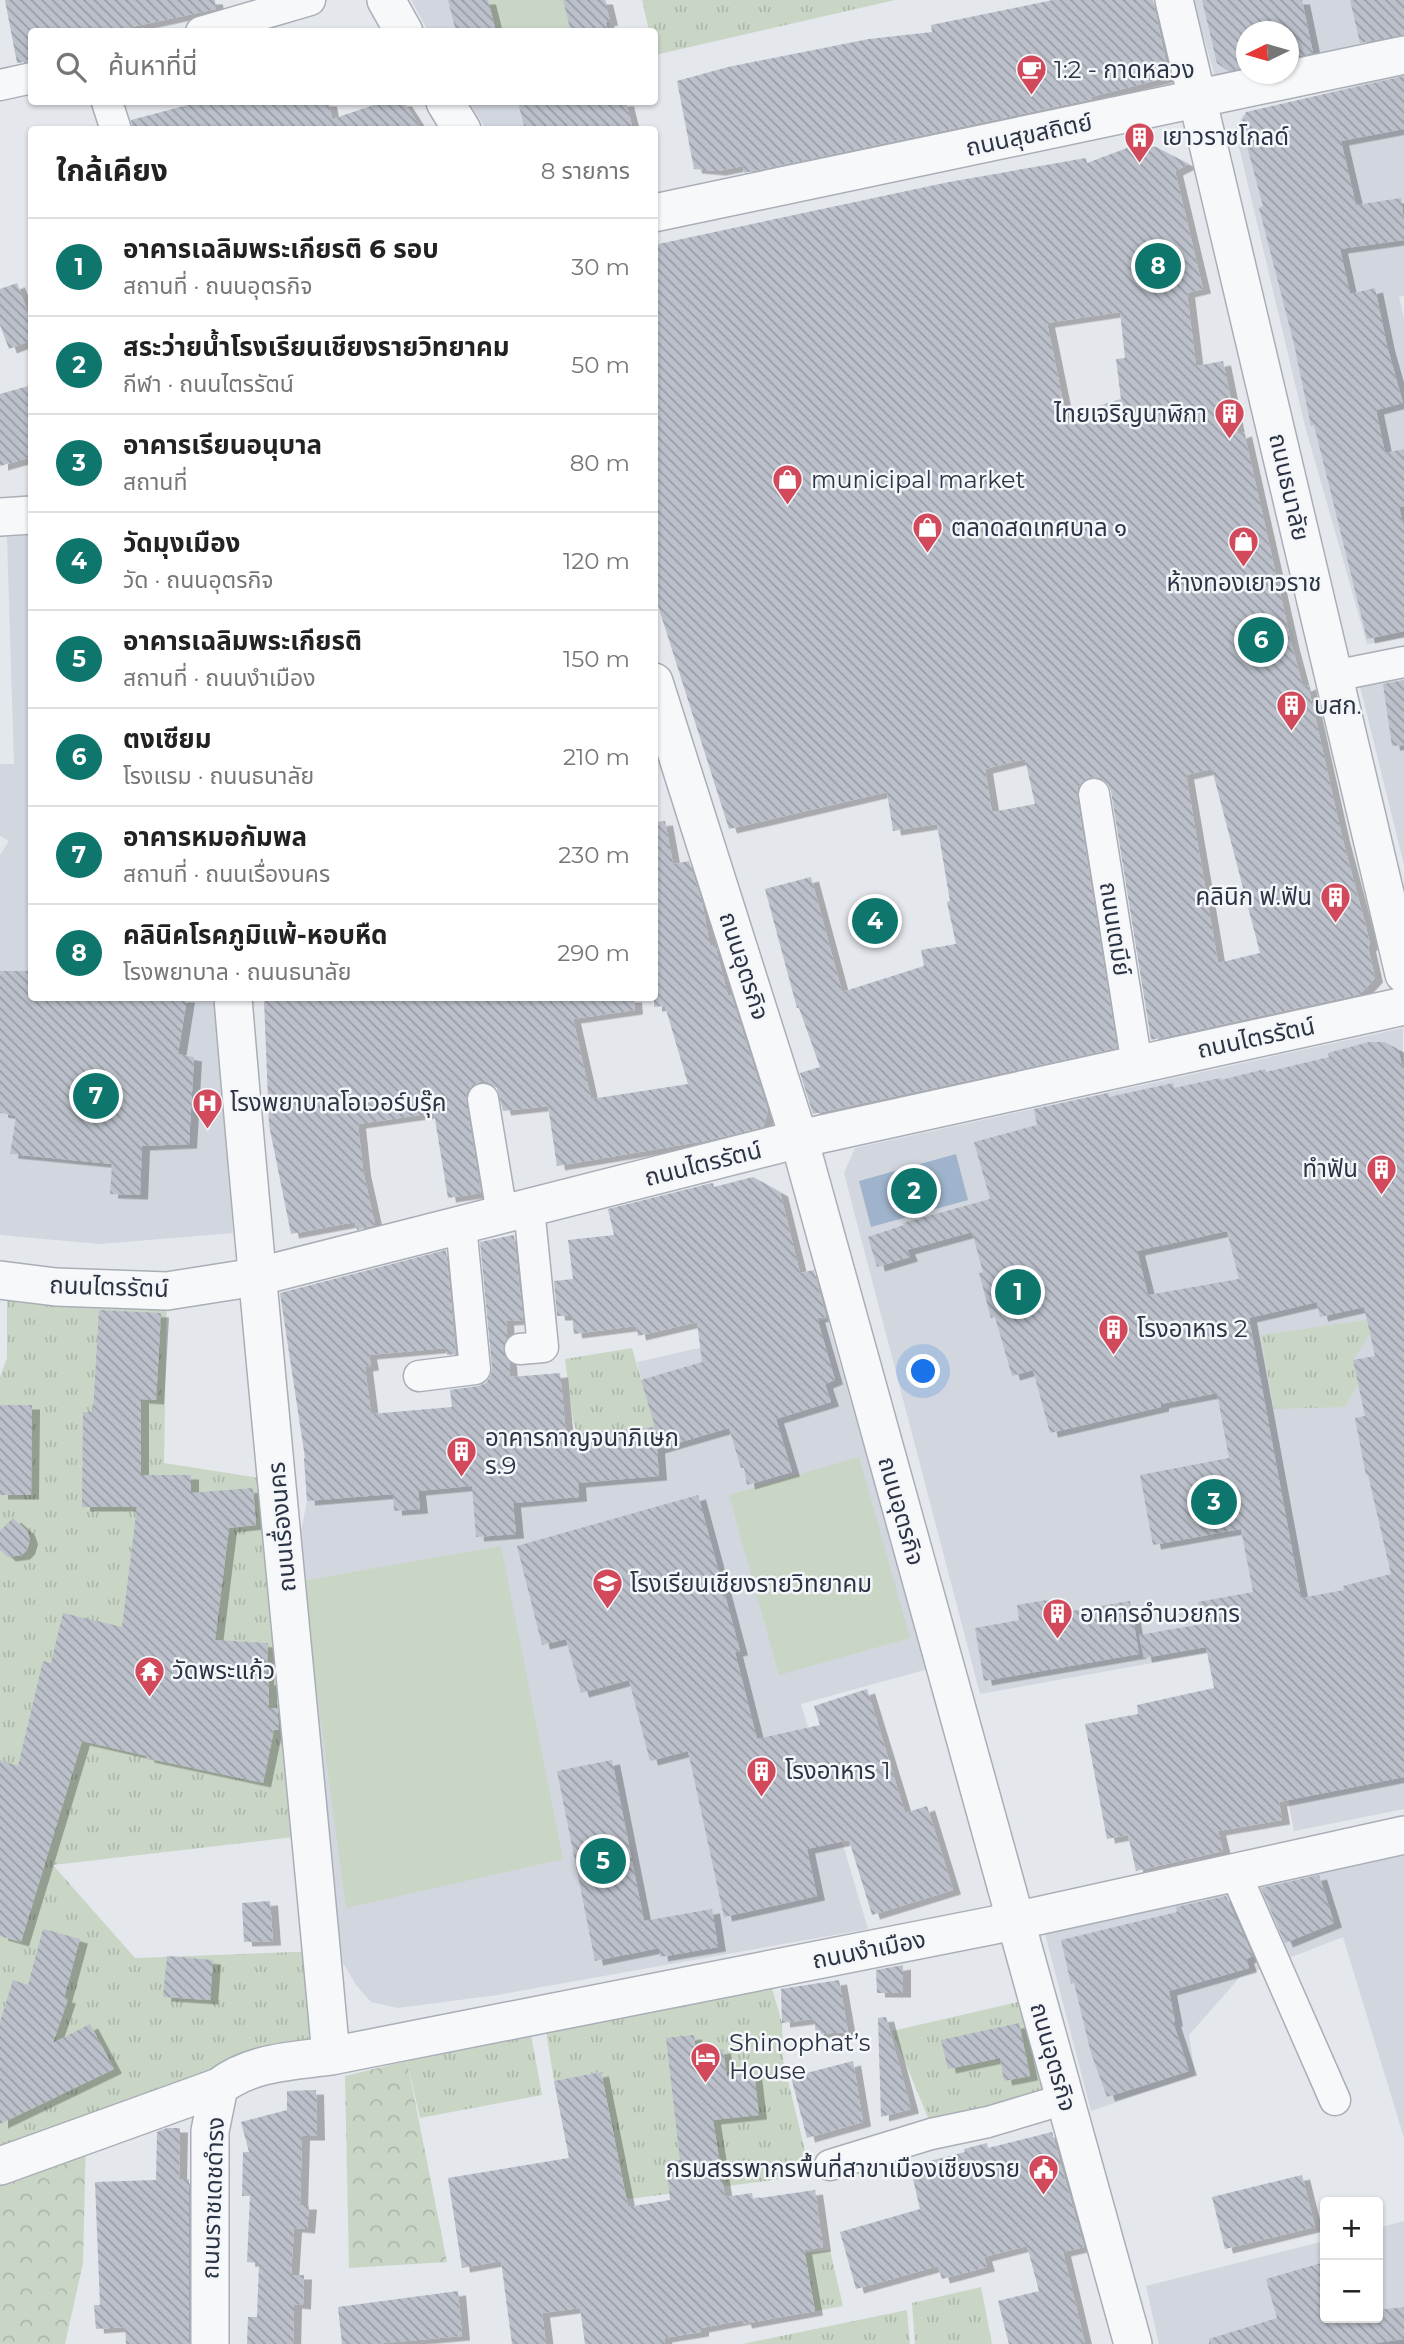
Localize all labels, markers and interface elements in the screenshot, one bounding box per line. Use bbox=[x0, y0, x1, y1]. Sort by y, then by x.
north arrow bbox=[1236, 21, 1299, 84]
search box bbox=[28, 28, 658, 105]
icon: search bbox=[52, 48, 90, 86]
text: ค้นหาที่นี่ bbox=[108, 50, 198, 82]
cafe icon: 1:2 - กาดหลวง bbox=[1014, 53, 1048, 97]
place label: 1:2 - กาดหลวง bbox=[1054, 55, 1195, 84]
street label: ถนนสุขสถิตย์ bbox=[963, 107, 1095, 163]
building icon: เยาวราชโกลด์ bbox=[1122, 120, 1156, 164]
place label: เยาวราชโกลด์ bbox=[1162, 122, 1289, 151]
text: ใกล้เคียง bbox=[56, 152, 168, 189]
text: 8 รายการ bbox=[541, 157, 630, 185]
text: อาคารเฉลิมพระเกียรติ 6 รอบ bbox=[123, 233, 439, 265]
pin: 8 bbox=[1135, 240, 1181, 292]
text: 1 bbox=[74, 253, 84, 281]
text: 30 m bbox=[571, 253, 630, 281]
text: สถานที่ · ถนนอุตรกิจ bbox=[123, 272, 312, 300]
text: สระว่ายน้ำโรงเรียนเชียงรายวิทยาคม bbox=[123, 331, 510, 363]
text: 2 bbox=[72, 351, 86, 379]
text: 50 m bbox=[571, 351, 630, 379]
text: กีฬา · ถนนไตรรัตน์ bbox=[123, 370, 294, 398]
building icon: ไทยเจริญนาฬิกา bbox=[1213, 397, 1247, 441]
place label: ไทยเจริญนาฬิกา bbox=[1053, 399, 1207, 428]
text: อาคารเรียนอนุบาล bbox=[123, 429, 322, 461]
street label: ถนนธนาลัย bbox=[1263, 430, 1316, 543]
text: 3 bbox=[72, 449, 86, 477]
text: 80 m bbox=[570, 449, 630, 477]
shop icon: municipal market bbox=[771, 463, 805, 507]
place label: municipal market bbox=[811, 465, 1026, 494]
text: สถานที่ bbox=[123, 468, 187, 496]
shop icon: ตลาดสดเทศบาล ๑ bbox=[911, 511, 945, 555]
place label: ตลาดสดเทศบาล ๑ bbox=[951, 513, 1127, 542]
shop icon: ห้างทองเยาวราช bbox=[1227, 524, 1261, 568]
text: วัดมุงเมือง bbox=[123, 527, 240, 559]
text: 4 bbox=[71, 547, 87, 575]
text: 120 m bbox=[563, 547, 630, 575]
text: วัด · ถนนอุตรกิจ bbox=[123, 566, 273, 594]
place label: ห้างทองเยาวราช bbox=[1167, 568, 1321, 597]
pin: 6 bbox=[1238, 614, 1284, 666]
text: อาคารเฉลิมพระเกียรติ bbox=[123, 625, 362, 657]
text: 5 bbox=[72, 645, 86, 673]
text: 150 m bbox=[563, 645, 630, 673]
text: สถานที่ · ถนนงำเมือง bbox=[123, 664, 316, 692]
building icon: บสก. bbox=[1274, 689, 1308, 733]
place label: บสก. bbox=[1314, 691, 1362, 720]
text: ตงเซียม bbox=[123, 723, 212, 755]
text: 6 bbox=[72, 743, 86, 771]
text: 210 m bbox=[563, 743, 630, 771]
text: โรงแรม · ถนนธนาลัย bbox=[123, 762, 314, 790]
text: อาคารหมอกัมพล bbox=[123, 821, 307, 853]
text: 7 bbox=[72, 841, 86, 869]
text: 230 m bbox=[558, 841, 630, 869]
text: สถานที่ · ถนนเรื่องนคร bbox=[123, 860, 330, 888]
street label: ถนนเตมีย์ bbox=[1094, 880, 1137, 978]
building icon: คลินิก ฟ.ฟัน bbox=[1318, 880, 1352, 924]
place label: คลินิก ฟ.ฟัน bbox=[1196, 882, 1312, 911]
pin: 4 bbox=[852, 895, 898, 947]
street label: ถนนอุตรกิจ bbox=[712, 908, 776, 1024]
text: คลินิคโรคภูมิแพ้-หอบหืด bbox=[123, 919, 388, 951]
text: 8 bbox=[71, 939, 87, 967]
text: 290 m bbox=[557, 939, 630, 967]
text: โรงพยาบาล · ถนนธนาลัย bbox=[123, 958, 351, 986]
street label: ถนนไตรรัตน์ bbox=[1194, 1011, 1317, 1064]
pin: 7 bbox=[73, 1070, 119, 1122]
hospital icon: โรงพยาบาลโอเวอร์บรุ๊ค bbox=[190, 1086, 224, 1130]
place label: โรงพยาบาลโอเวอร์บรุ๊ค bbox=[230, 1088, 446, 1118]
street label: ถนนไตรรัตน์ bbox=[641, 1135, 764, 1192]
building icon: ทำฟัน bbox=[1364, 1152, 1398, 1196]
place label: ทำฟัน bbox=[1303, 1154, 1358, 1183]
pin: 2 bbox=[891, 1165, 937, 1217]
pin: 1 bbox=[995, 1266, 1041, 1318]
street label: ถนนไตรรัตน์ bbox=[49, 1270, 169, 1303]
building icon: โรงอาหาร 2 bbox=[1097, 1312, 1131, 1356]
place label: โรงอาหาร 2 bbox=[1137, 1314, 1248, 1343]
your location bbox=[906, 1354, 940, 1388]
place label: อาคารกาญจนาภิเษก ร.9 bbox=[485, 1423, 679, 1480]
building icon: อาคารกาญจนาภิเษก ร.9 bbox=[445, 1435, 479, 1479]
street label: ถนนอุตรกิจ bbox=[871, 1453, 931, 1569]
street label: ถนนเรื่องนคร bbox=[259, 1461, 302, 1593]
pin: 3 bbox=[1191, 1476, 1237, 1528]
school or university icon: โรงเรียนเชียงรายวิทยาคม bbox=[590, 1567, 624, 1611]
place label: โรงเรียนเชียงรายวิทยาคม bbox=[630, 1569, 872, 1598]
building icon: อาคารอำนวยการ bbox=[1040, 1597, 1074, 1641]
place label: อาคารอำนวยการ bbox=[1080, 1599, 1240, 1628]
temple icon: วัดพระแก้ว bbox=[132, 1654, 166, 1698]
place label: วัดพระแก้ว bbox=[172, 1656, 275, 1685]
building icon: โรงอาหาร 1 bbox=[745, 1754, 779, 1798]
place label: โรงอาหาร 1 bbox=[785, 1756, 891, 1785]
pin: 5 bbox=[580, 1835, 626, 1887]
street label: ถนนงำเมือง bbox=[810, 1924, 928, 1975]
street label: ถนนอุตรกิจ bbox=[1023, 1999, 1083, 2115]
place label: Shinophat’s House bbox=[729, 2028, 871, 2085]
hotel icon: Shinophat’s House bbox=[689, 2040, 723, 2084]
street label: ถนนราชเดชดำรง bbox=[195, 2116, 230, 2280]
place label: กรมสรรพากรพื้นที่สาขาเมืองเชียงราย bbox=[666, 2152, 1020, 2183]
public building icon: กรมสรรพากรพื้นที่สาขาเมืองเชียงราย bbox=[1026, 2152, 1060, 2196]
map controls bbox=[1320, 2197, 1383, 2323]
button: + bbox=[1320, 2197, 1383, 2260]
button: − bbox=[1320, 2260, 1383, 2323]

